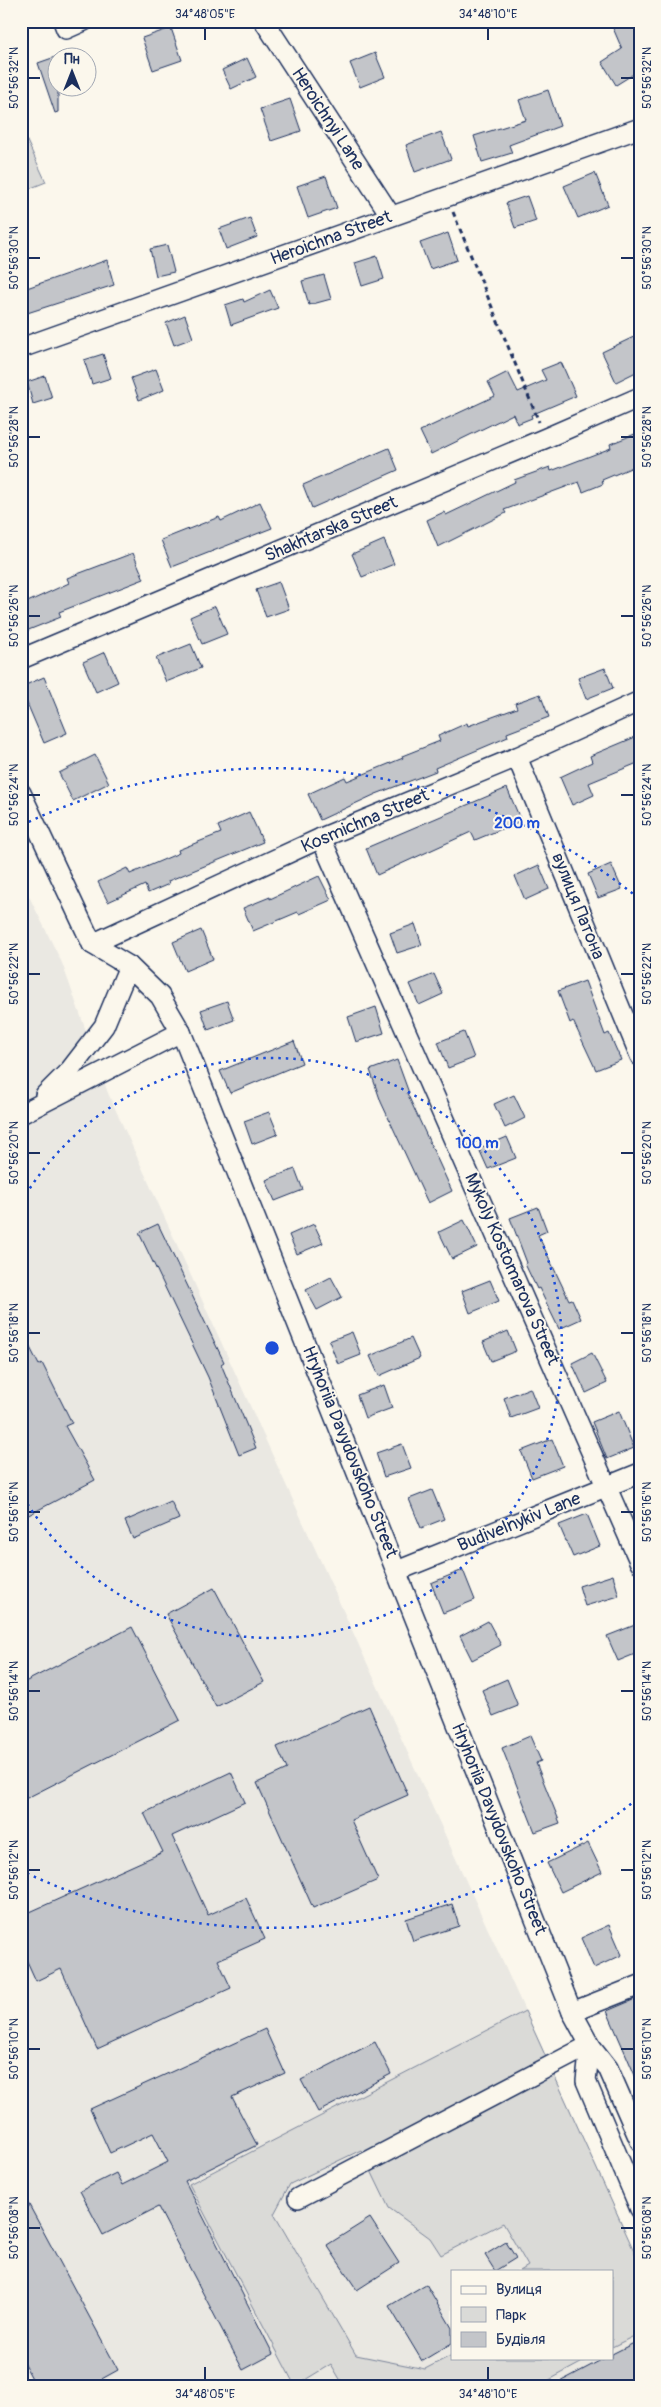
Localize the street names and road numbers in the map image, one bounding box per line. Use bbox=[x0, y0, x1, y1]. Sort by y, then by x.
street label: Heroichnyi Lane bbox=[286, 63, 370, 175]
street label: Heroichna Street bbox=[267, 205, 395, 271]
street label: Shakhtarska Street bbox=[261, 490, 402, 567]
street label: Kosmichna Street bbox=[298, 783, 433, 858]
street label: вулиця Патона bbox=[546, 849, 610, 963]
street label: Mykoly Kostomarova Street bbox=[459, 1169, 565, 1369]
street label: Hryhoriia Davydovskoho Street bbox=[297, 1343, 403, 1562]
street label: Budivelnykiv Lane bbox=[454, 1487, 584, 1557]
street label: Hryhoriia Davydovskoho Street bbox=[446, 1720, 552, 1939]

